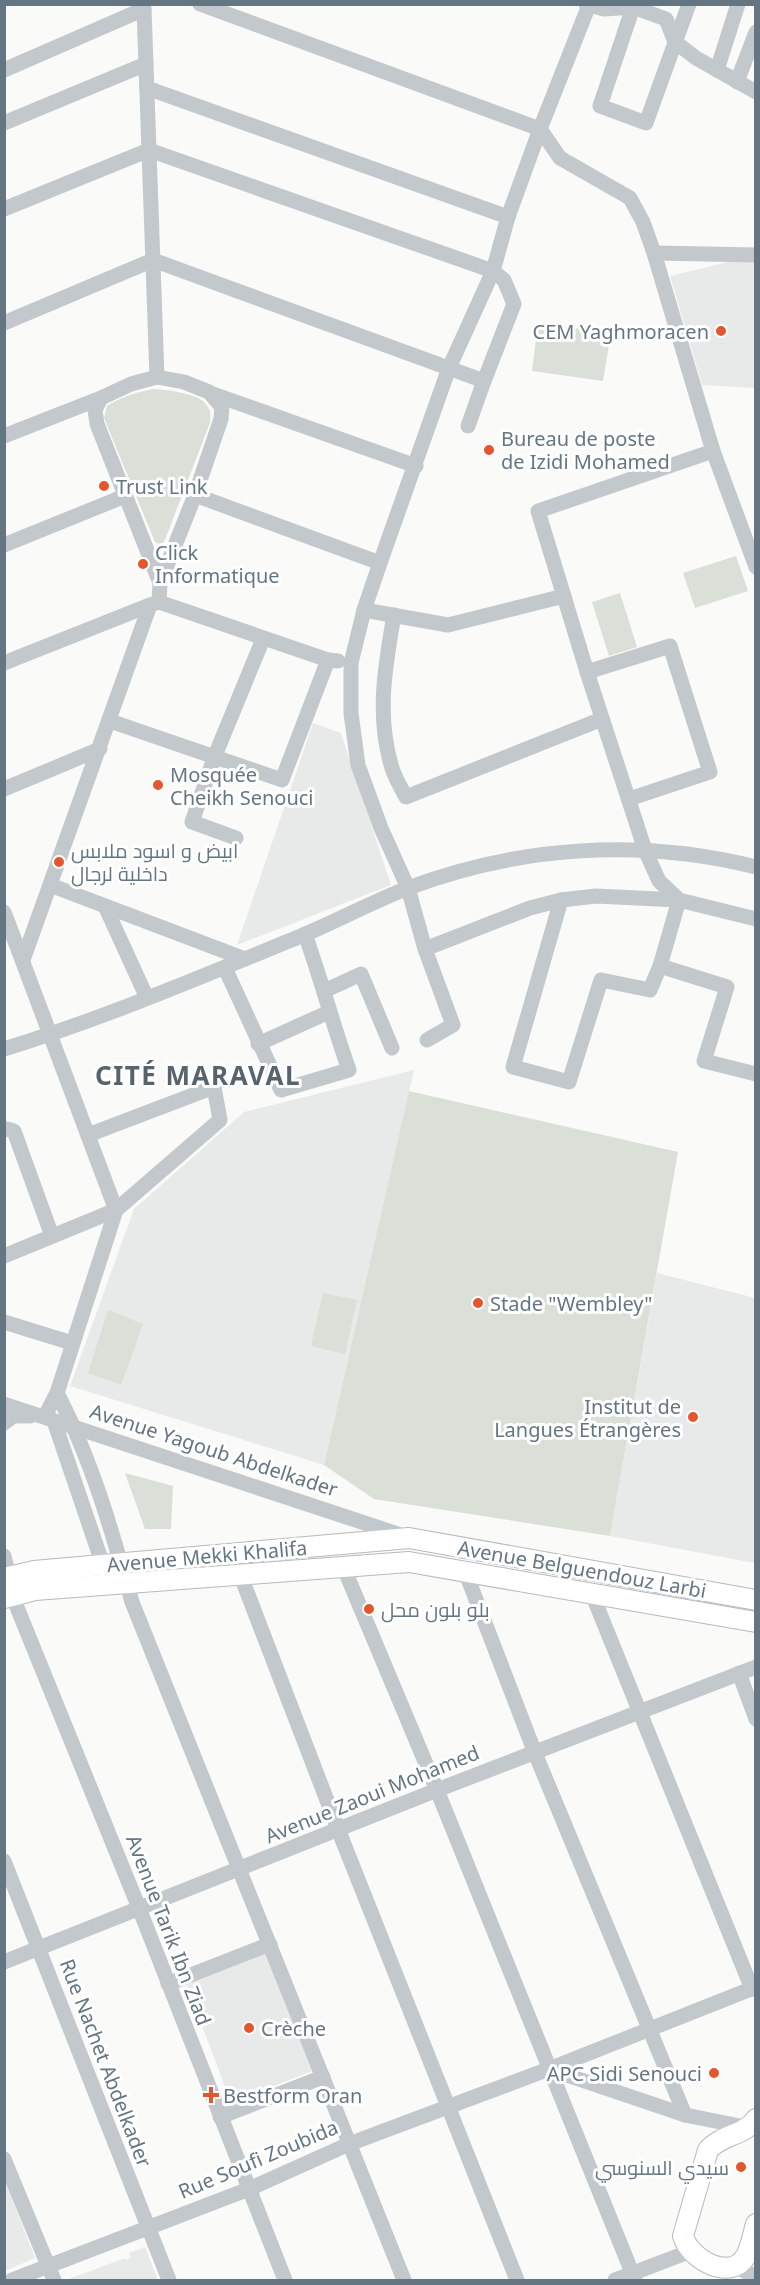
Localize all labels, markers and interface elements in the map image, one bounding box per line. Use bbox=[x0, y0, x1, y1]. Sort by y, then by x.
place label: CEM Yaghmoracen bbox=[533, 318, 709, 345]
marker: CEM Yaghmoracen bbox=[714, 324, 728, 338]
place label: Bureau de poste de Izidi Mohamed bbox=[501, 425, 670, 475]
marker: Bureau de poste de Izidi Mohamed bbox=[482, 443, 496, 457]
place label: Trust Link bbox=[116, 473, 208, 500]
marker: Trust Link bbox=[97, 479, 111, 493]
place label: Click Informatique bbox=[155, 539, 280, 589]
marker: Click Informatique bbox=[136, 557, 150, 571]
place label: Mosquée Cheikh Senouci bbox=[170, 761, 314, 811]
marker: Mosquée Cheikh Senouci bbox=[151, 778, 165, 792]
place label: ابيض و اسود ملابس داخلية لرجال bbox=[71, 837, 238, 887]
marker: ابيض و اسود ملابس داخلية لرجال bbox=[52, 855, 66, 869]
district label: CITÉ MARAVAL bbox=[95, 1057, 301, 1093]
place label: Stade "Wembley" bbox=[490, 1290, 652, 1317]
marker: Stade "Wembley" bbox=[471, 1296, 485, 1310]
place label: Institut de Langues Étrangères bbox=[494, 1393, 681, 1443]
street label: Avenue Yagoub Abdelkader bbox=[87, 1397, 341, 1503]
marker: Institut de Langues Étrangères bbox=[686, 1410, 700, 1424]
street label: Avenue Mekki Khalifa bbox=[106, 1534, 308, 1578]
street label: Avenue Belguendouz Larbi bbox=[456, 1534, 708, 1604]
place label: بلو بلون محل bbox=[381, 1596, 490, 1623]
marker: بلو بلون محل bbox=[362, 1602, 376, 1616]
street label: Avenue Zaoui Mohamed bbox=[261, 1739, 483, 1849]
street label: Avenue Tarik Ibn Ziad bbox=[120, 1831, 218, 2029]
street label: Rue Nachet Abdelkader bbox=[54, 1955, 158, 2171]
place label: Crèche bbox=[261, 2015, 326, 2042]
marker: Crèche bbox=[242, 2021, 256, 2035]
place label: APC Sidi Senouci bbox=[547, 2060, 702, 2087]
marker: APC Sidi Senouci bbox=[707, 2066, 721, 2080]
place label: Bestform Oran bbox=[223, 2082, 362, 2109]
marker: Bestform Oran bbox=[204, 2088, 218, 2102]
street label: Rue Soufi Zoubida bbox=[174, 2113, 342, 2205]
place label: سيدي السنوسي bbox=[595, 2154, 729, 2184]
marker: سيدي السنوسي bbox=[734, 2160, 748, 2174]

